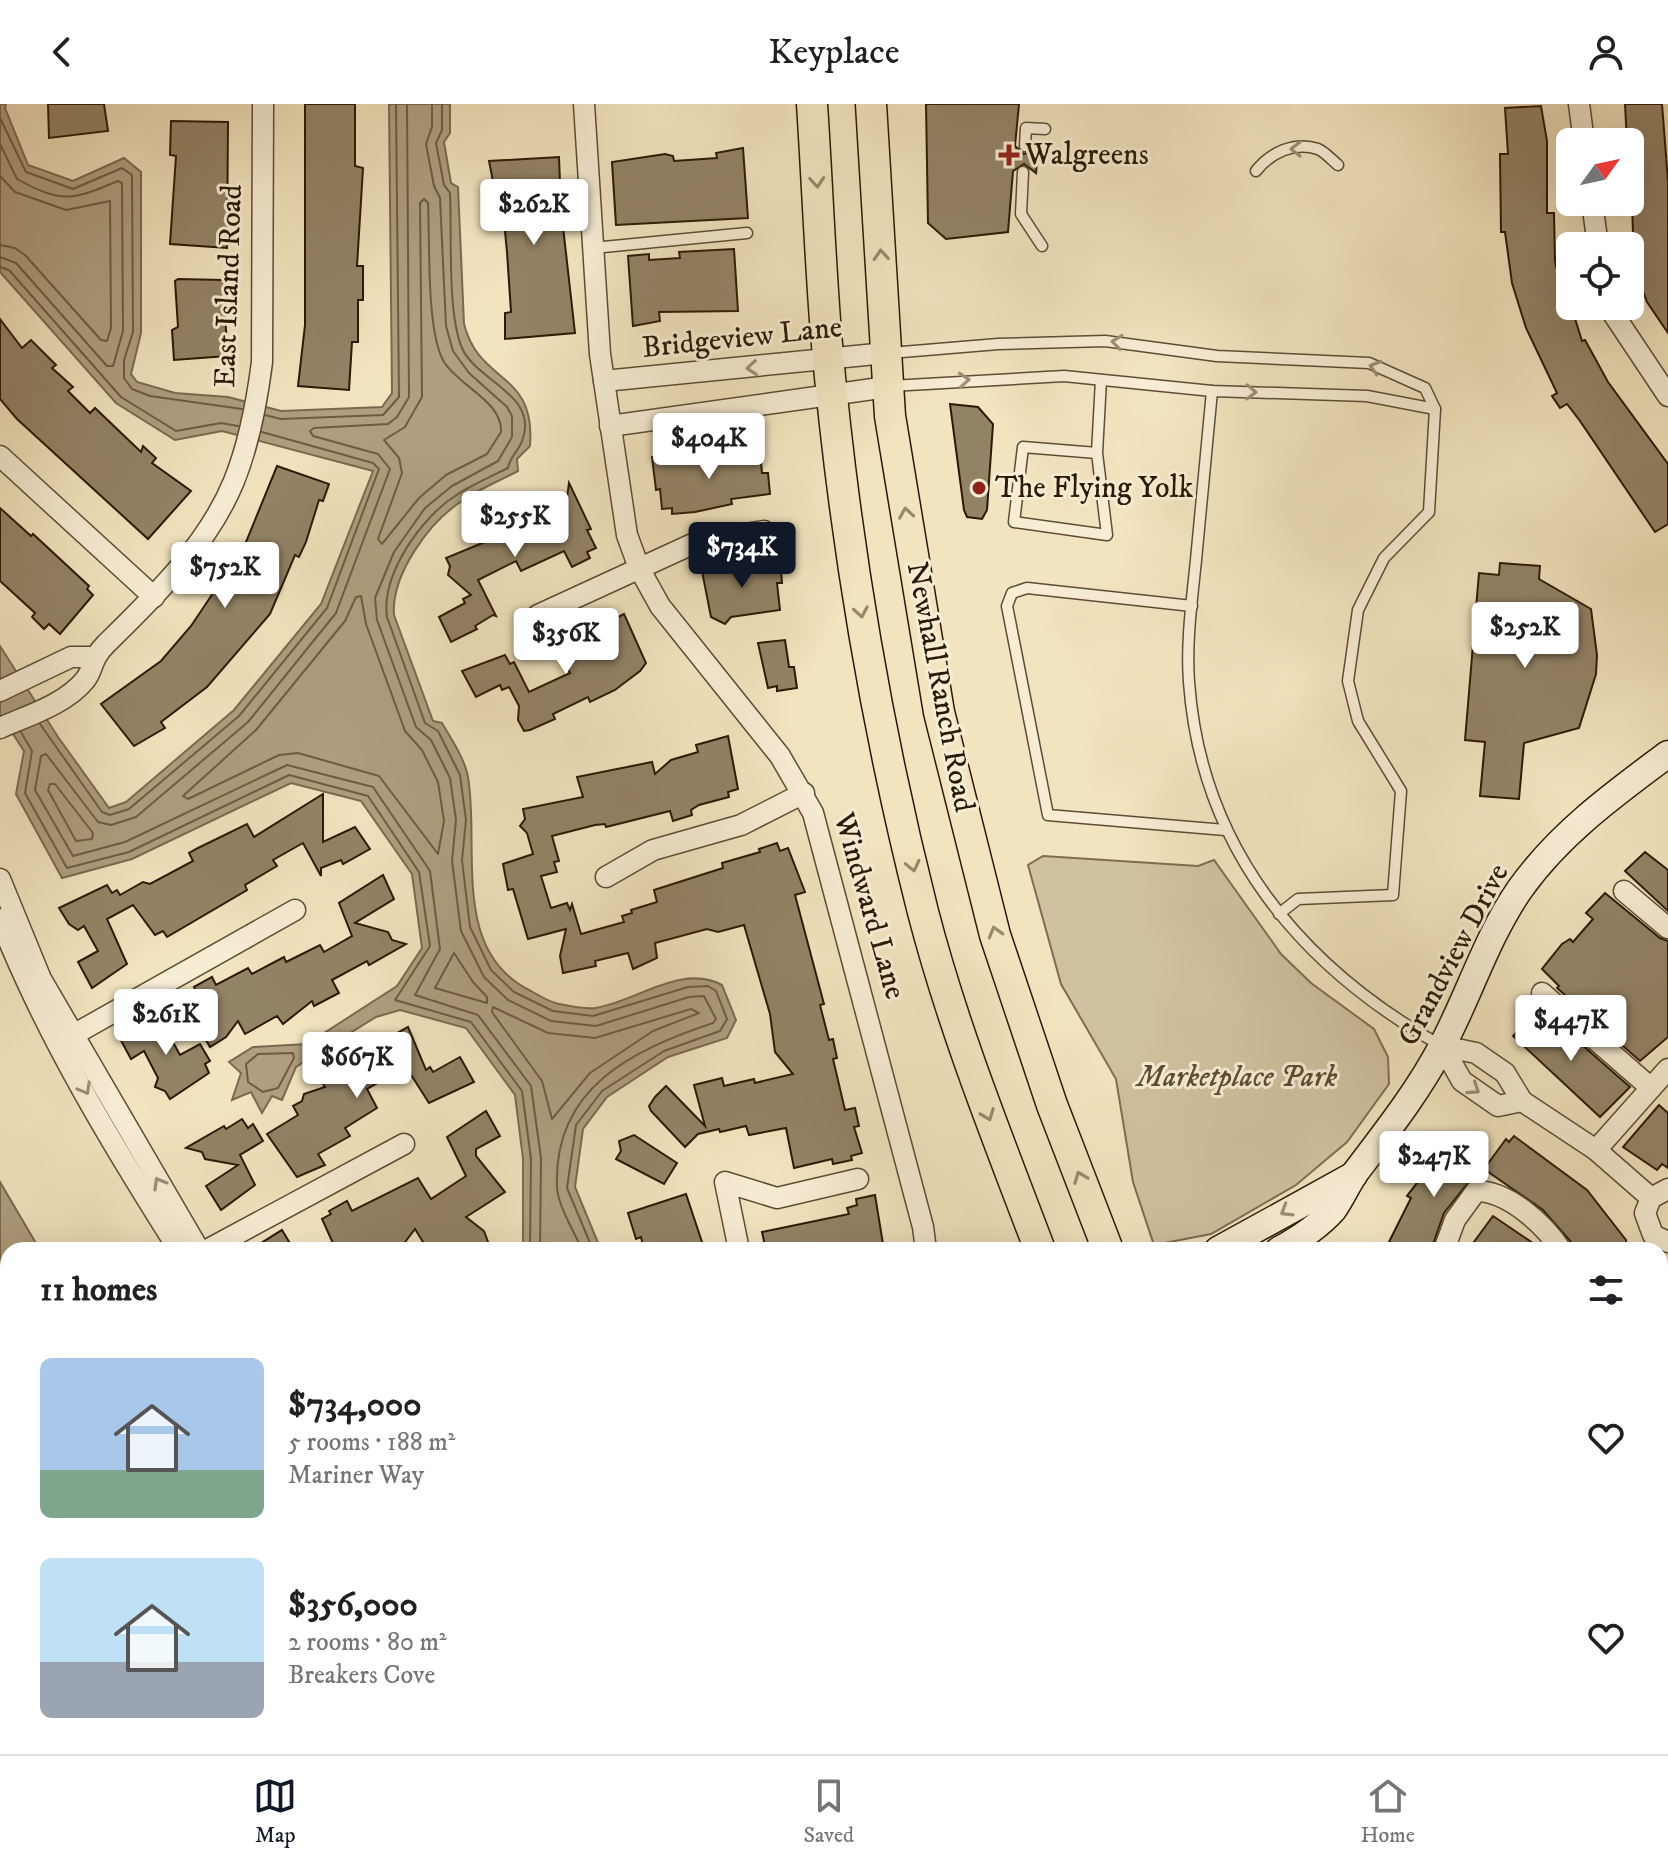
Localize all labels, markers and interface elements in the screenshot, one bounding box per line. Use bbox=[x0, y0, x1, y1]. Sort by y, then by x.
icon: back bbox=[40, 30, 84, 74]
text: Keyplace bbox=[768, 30, 900, 75]
icon: person bbox=[1584, 30, 1628, 74]
north arrow bbox=[1556, 128, 1644, 216]
map controls bbox=[1556, 128, 1644, 320]
place label: Walgreens bbox=[1024, 137, 1149, 174]
one-way arrow bbox=[1289, 140, 1301, 158]
marker: Walgreens bbox=[1000, 146, 1018, 164]
one-way arrow bbox=[808, 176, 825, 189]
pin: $262K bbox=[478, 179, 590, 247]
street label: East Island Road bbox=[207, 184, 251, 388]
text: $262K bbox=[498, 188, 570, 221]
button: locate bbox=[1556, 232, 1644, 320]
one-way arrow bbox=[872, 248, 889, 261]
street label: Bridgeview Lane bbox=[640, 309, 844, 367]
one-way arrow bbox=[1110, 334, 1123, 351]
one-way arrow bbox=[745, 359, 758, 376]
one-way arrow bbox=[1368, 360, 1382, 376]
one-way arrow bbox=[958, 372, 971, 389]
one-way arrow bbox=[1245, 384, 1258, 401]
pin: $404K bbox=[653, 413, 765, 481]
text: $404K bbox=[671, 422, 747, 455]
place label: The Flying Yolk bbox=[995, 470, 1193, 507]
marker: The Flying Yolk bbox=[970, 479, 988, 497]
pin: $255K bbox=[459, 491, 571, 559]
text: $255K bbox=[480, 500, 550, 533]
one-way arrow bbox=[898, 507, 915, 520]
pin: $734K bbox=[686, 522, 798, 590]
text: $734K bbox=[707, 531, 777, 564]
pin: $752K bbox=[169, 542, 281, 610]
text: $752K bbox=[189, 551, 261, 584]
street label: Newhall Ranch Road bbox=[898, 559, 982, 815]
pin: $252K bbox=[1469, 602, 1581, 670]
one-way arrow bbox=[851, 605, 868, 618]
pin: $356K bbox=[510, 608, 622, 676]
text: $252K bbox=[1490, 611, 1560, 644]
text: $356K bbox=[532, 617, 600, 650]
street label: Windward Lane bbox=[824, 807, 913, 1004]
street label: Grandview Drive bbox=[1390, 858, 1518, 1052]
one-way arrow bbox=[904, 859, 921, 873]
one-way arrow bbox=[987, 925, 1004, 939]
pin: $261K bbox=[110, 989, 222, 1057]
pin: $447K bbox=[1515, 995, 1627, 1063]
text: $261K bbox=[132, 998, 200, 1031]
text: $447K bbox=[1533, 1004, 1609, 1037]
pin: $667K bbox=[301, 1032, 413, 1100]
text: $667K bbox=[320, 1041, 394, 1074]
park label: Marketplace Park bbox=[1135, 1059, 1338, 1096]
one-way arrow bbox=[1465, 1079, 1479, 1094]
one-way arrow bbox=[75, 1080, 91, 1094]
one-way arrow bbox=[979, 1107, 995, 1121]
pin: $247K bbox=[1378, 1131, 1490, 1199]
text: $247K bbox=[1397, 1140, 1471, 1173]
one-way arrow bbox=[1073, 1171, 1090, 1185]
one-way arrow bbox=[153, 1177, 169, 1192]
one-way arrow bbox=[1280, 1202, 1295, 1217]
icon: filters bbox=[1584, 1268, 1628, 1312]
text: 11 homes bbox=[40, 1269, 157, 1311]
text: $734,000 bbox=[288, 1384, 422, 1426]
icon: home bbox=[104, 1390, 200, 1486]
icon: heart bbox=[1584, 1416, 1628, 1460]
text: 5 rooms · 188 m² bbox=[288, 1426, 455, 1459]
text: Mariner Way bbox=[288, 1459, 424, 1492]
text: $356,000 bbox=[288, 1584, 418, 1626]
icon: home bbox=[104, 1590, 200, 1686]
icon: heart bbox=[1584, 1616, 1628, 1660]
text: 2 rooms · 80 m² bbox=[288, 1626, 447, 1659]
text: Breakers Cove bbox=[288, 1659, 435, 1692]
tab: Map bbox=[253, 1774, 297, 1849]
tab: Saved bbox=[804, 1774, 854, 1849]
tab: Home bbox=[1360, 1774, 1415, 1849]

